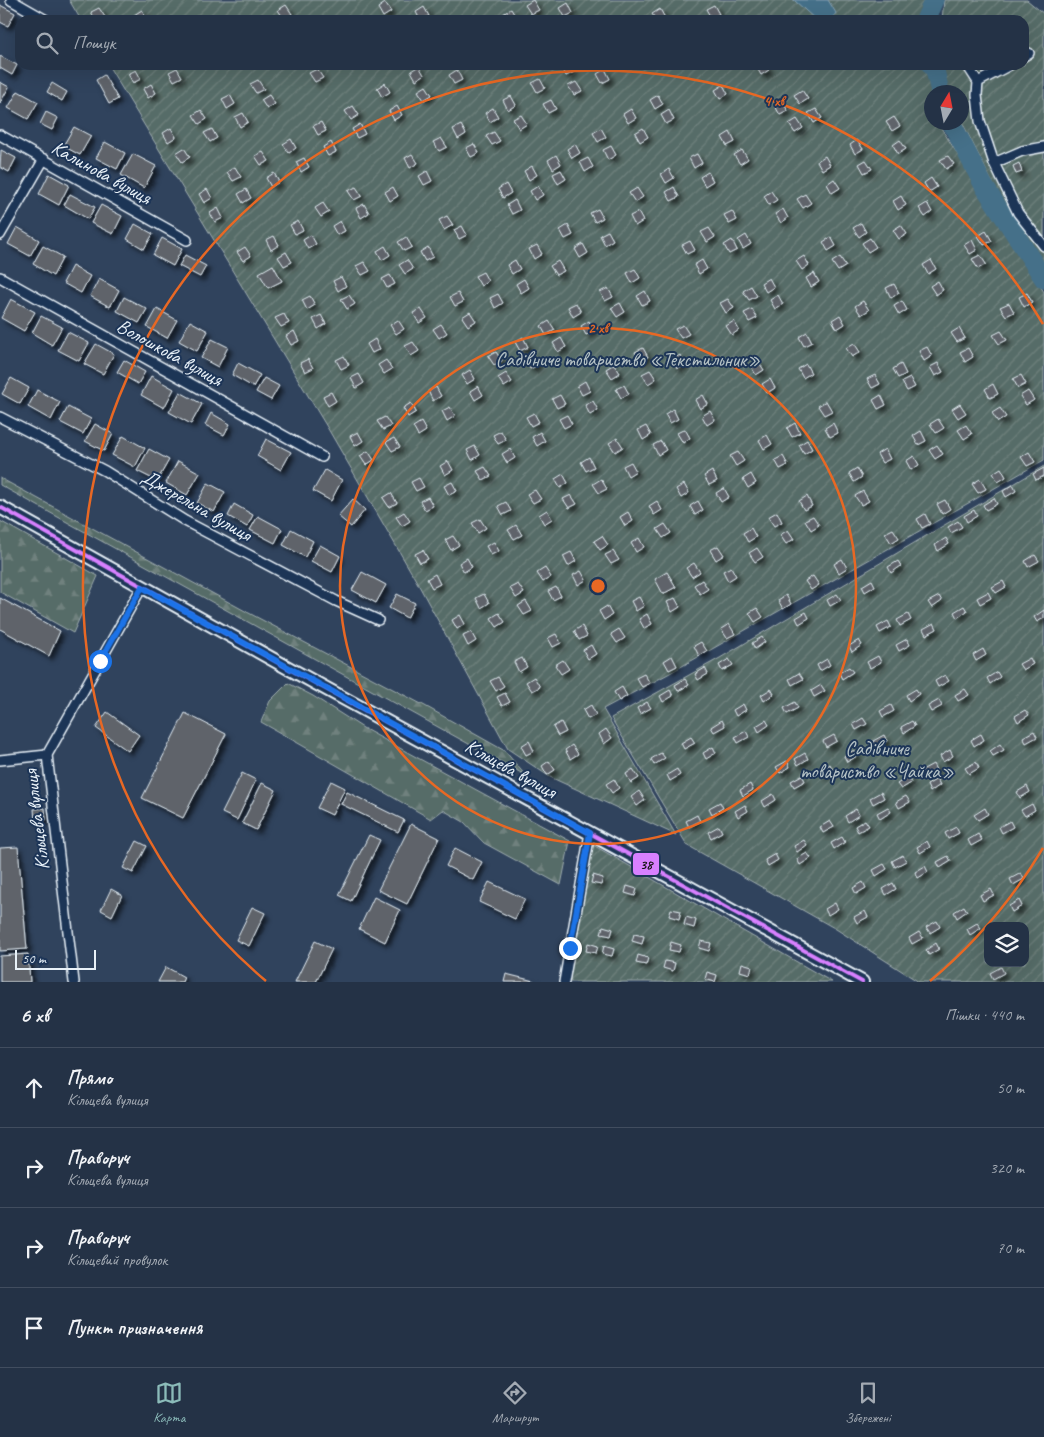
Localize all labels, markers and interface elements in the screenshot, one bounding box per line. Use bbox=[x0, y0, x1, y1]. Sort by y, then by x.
search box bbox=[15, 15, 1029, 70]
icon: search bbox=[33, 29, 61, 57]
text: Пошук bbox=[73, 31, 115, 55]
north arrow bbox=[924, 85, 969, 130]
text: 4 хв bbox=[764, 92, 787, 111]
street label: Калинова вулиця bbox=[47, 135, 157, 210]
street label: Волошкова вулиця bbox=[112, 313, 228, 392]
text: 2 хв bbox=[588, 319, 611, 338]
park label: Садівниче товариство «Текстильник» bbox=[496, 347, 760, 372]
street label: Джерельна вулиця bbox=[137, 464, 258, 548]
centre of rings bbox=[589, 577, 607, 595]
route start bbox=[89, 650, 112, 673]
street label: Кільцева вулиця bbox=[461, 733, 562, 805]
park label: Садівниче товариство «Чайка» bbox=[800, 736, 954, 784]
street label: Кільцева вулиця bbox=[18, 767, 55, 871]
line badge: 38 bbox=[632, 852, 660, 876]
text: 38 bbox=[640, 856, 654, 873]
map controls bbox=[984, 922, 1029, 967]
button: layers bbox=[984, 922, 1029, 967]
route end bbox=[559, 937, 582, 960]
scale bar bbox=[15, 947, 96, 970]
text: 50 m bbox=[22, 950, 46, 967]
text: 6 хв bbox=[20, 1002, 49, 1028]
text: Пішки · 440 m bbox=[945, 1005, 1024, 1025]
text: Прямо bbox=[67, 1066, 112, 1090]
icon: ahead bbox=[20, 1074, 48, 1102]
text: 50 m bbox=[997, 1078, 1024, 1098]
text: Кільцева вулиця bbox=[67, 1090, 148, 1110]
text: Праворуч bbox=[67, 1146, 129, 1170]
icon: right bbox=[20, 1154, 48, 1182]
text: 320 m bbox=[990, 1158, 1024, 1178]
text: Кільцева вулиця bbox=[67, 1170, 148, 1190]
text: Праворуч bbox=[67, 1226, 129, 1250]
icon: right bbox=[20, 1234, 48, 1262]
text: 70 m bbox=[997, 1238, 1024, 1258]
text: Кільцевий провулок bbox=[67, 1250, 167, 1270]
icon: arrive bbox=[20, 1314, 48, 1342]
text: Пункт призначення bbox=[67, 1316, 202, 1340]
tab: Карта bbox=[153, 1379, 185, 1426]
tab: Маршрут bbox=[492, 1379, 538, 1426]
tab: Збережені bbox=[845, 1379, 891, 1426]

